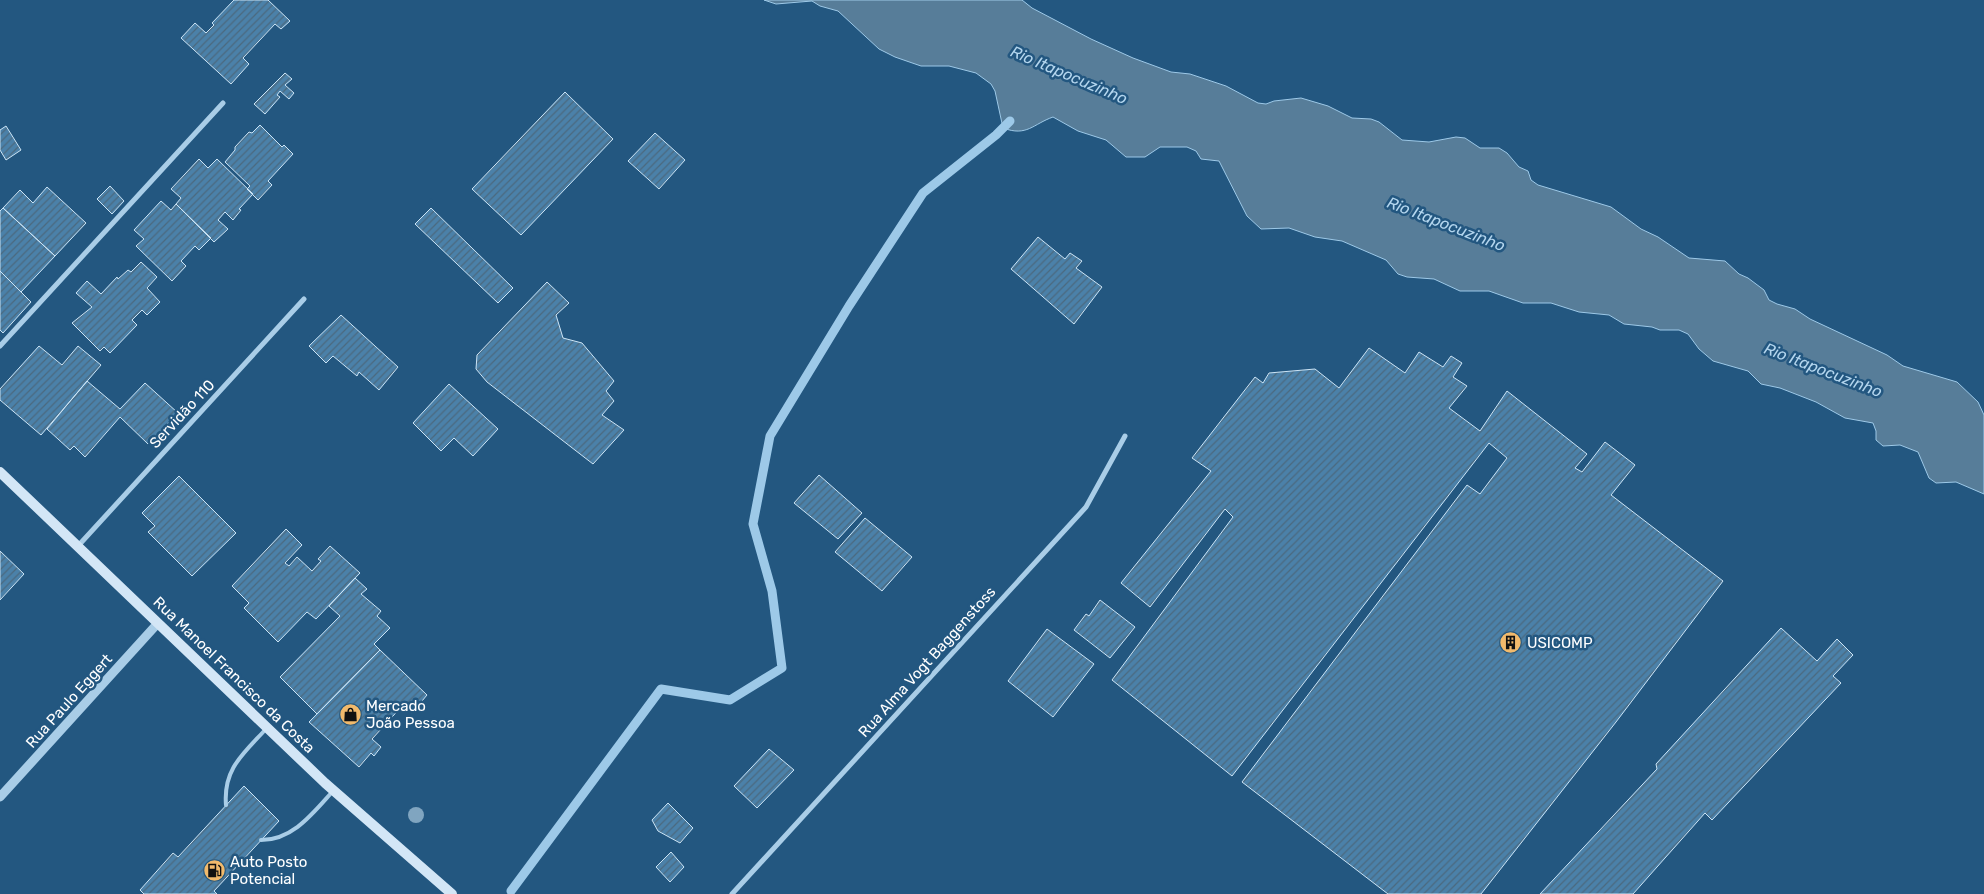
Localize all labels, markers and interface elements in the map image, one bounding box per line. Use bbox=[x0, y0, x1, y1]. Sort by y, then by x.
water label: Rio Itapocuzinho bbox=[1008, 42, 1130, 108]
water label: Rio Itapocuzinho bbox=[1384, 193, 1508, 255]
water label: Rio Itapocuzinho bbox=[1761, 339, 1885, 401]
street label: Servidão 110 bbox=[146, 376, 218, 452]
street label: Rua Alma Vogt Baggenstoss bbox=[855, 583, 1000, 741]
street label: Rua Manoel Francisco da Costa bbox=[150, 593, 318, 757]
building icon: USICOMP bbox=[1499, 631, 1523, 655]
place label: USICOMP bbox=[1527, 634, 1593, 652]
street label: Rua Paulo Eggert bbox=[22, 650, 116, 752]
place label: Mercado João Pessoa bbox=[366, 697, 455, 732]
shop icon: Mercado João Pessoa bbox=[338, 703, 362, 727]
place label: Auto Posto Potencial bbox=[230, 853, 307, 888]
fuel station icon: Auto Posto Potencial bbox=[202, 859, 226, 883]

